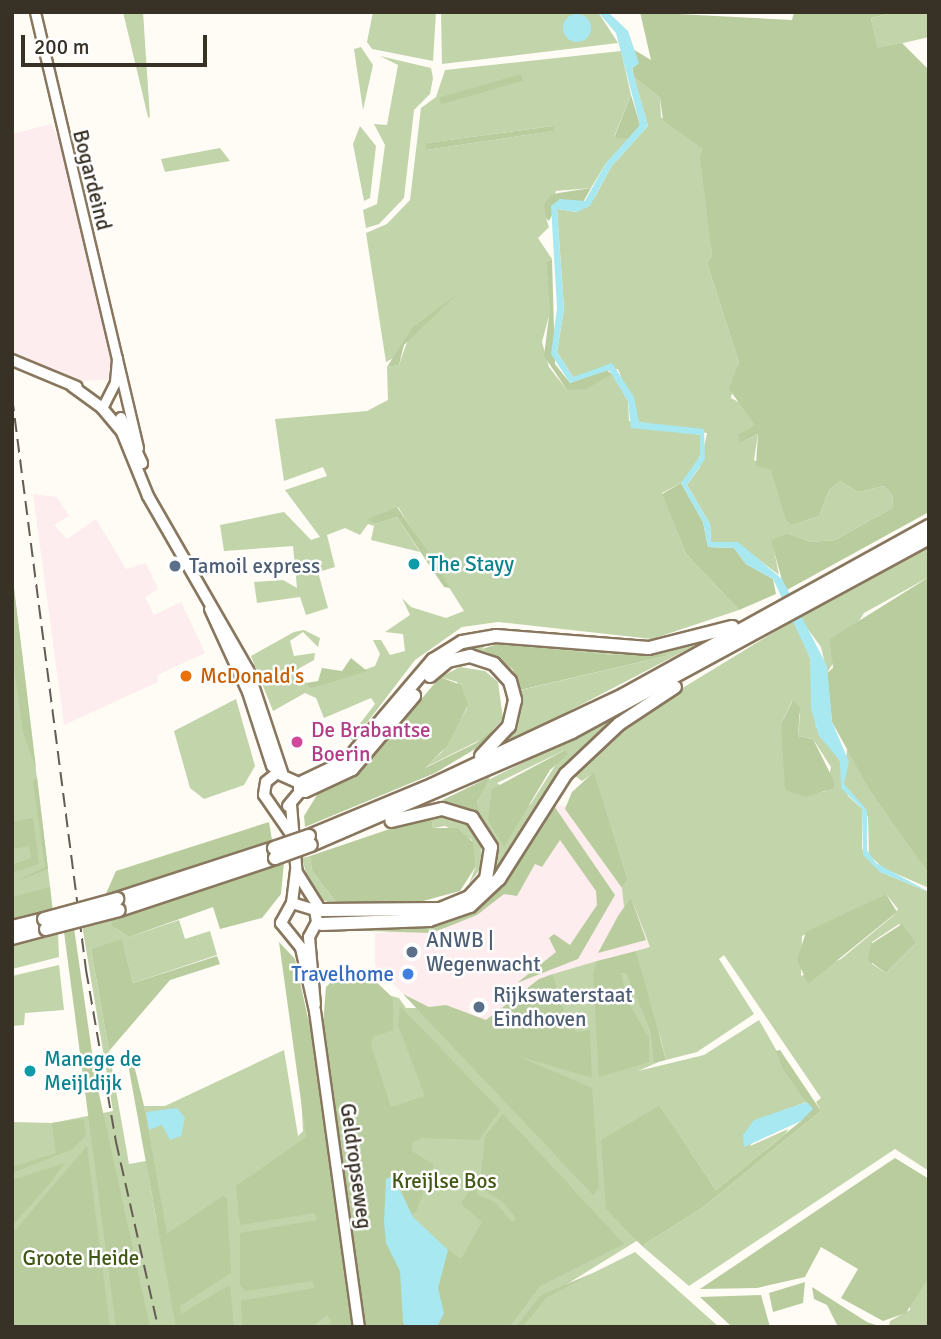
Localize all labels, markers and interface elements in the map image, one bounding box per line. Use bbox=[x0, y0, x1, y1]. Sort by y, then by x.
scale bar bbox=[24, 21, 210, 65]
text: 200 m bbox=[34, 34, 89, 60]
street label: Bogardeind bbox=[67, 127, 117, 233]
place label: The Stayy bbox=[428, 551, 514, 577]
place label: Tamoil express bbox=[189, 553, 320, 579]
marker: The Stayy bbox=[406, 556, 422, 572]
marker: Tamoil express bbox=[167, 558, 183, 574]
place label: McDonald's bbox=[200, 663, 304, 689]
marker: McDonald's bbox=[178, 668, 194, 684]
place label: De Brabantse Boerin bbox=[311, 717, 431, 767]
marker: De Brabantse Boerin bbox=[289, 734, 305, 750]
place label: ANWB | Wegenwacht bbox=[426, 927, 540, 977]
marker: ANWB | Wegenwacht bbox=[404, 944, 420, 960]
place label: Travelhome bbox=[291, 961, 394, 987]
marker: Travelhome bbox=[400, 966, 416, 982]
place label: Rijkswaterstaat Eindhoven bbox=[493, 982, 633, 1032]
marker: Rijkswaterstaat Eindhoven bbox=[471, 999, 487, 1015]
place label: Manege de Meijldijk bbox=[44, 1046, 141, 1096]
marker: Manege de Meijldijk bbox=[22, 1063, 38, 1079]
street label: Geldropseweg bbox=[335, 1102, 377, 1230]
park label: Kreijlse Bos bbox=[391, 1168, 497, 1194]
park label: Groote Heide bbox=[23, 1245, 139, 1271]

